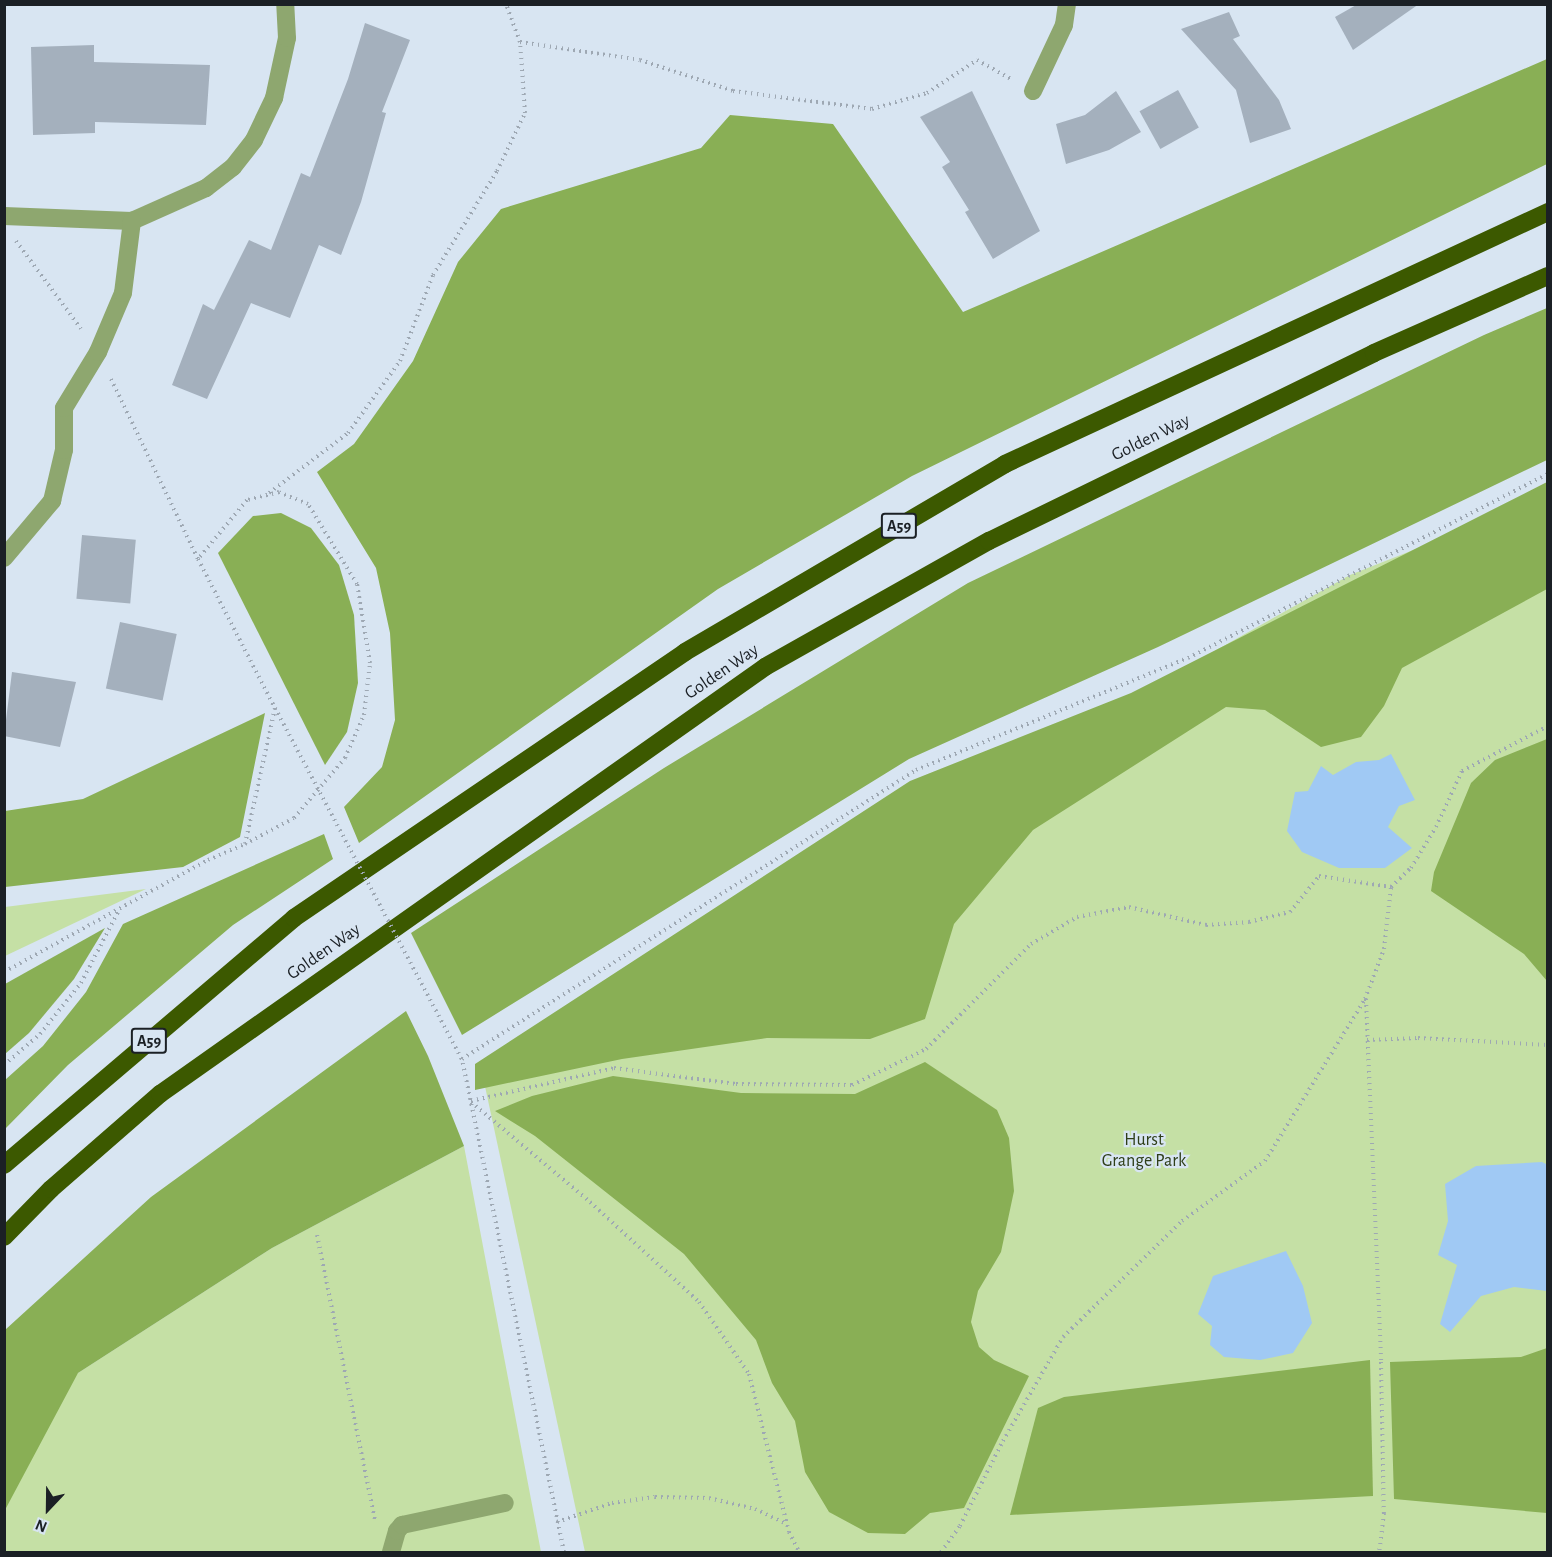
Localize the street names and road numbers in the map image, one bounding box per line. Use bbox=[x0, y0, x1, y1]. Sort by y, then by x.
street label: Golden Way bbox=[1108, 410, 1194, 466]
road number: A59 bbox=[880, 513, 918, 539]
street label: Golden Way bbox=[681, 639, 763, 705]
street label: Golden Way bbox=[283, 919, 365, 985]
road number: A59 bbox=[130, 1028, 168, 1054]

